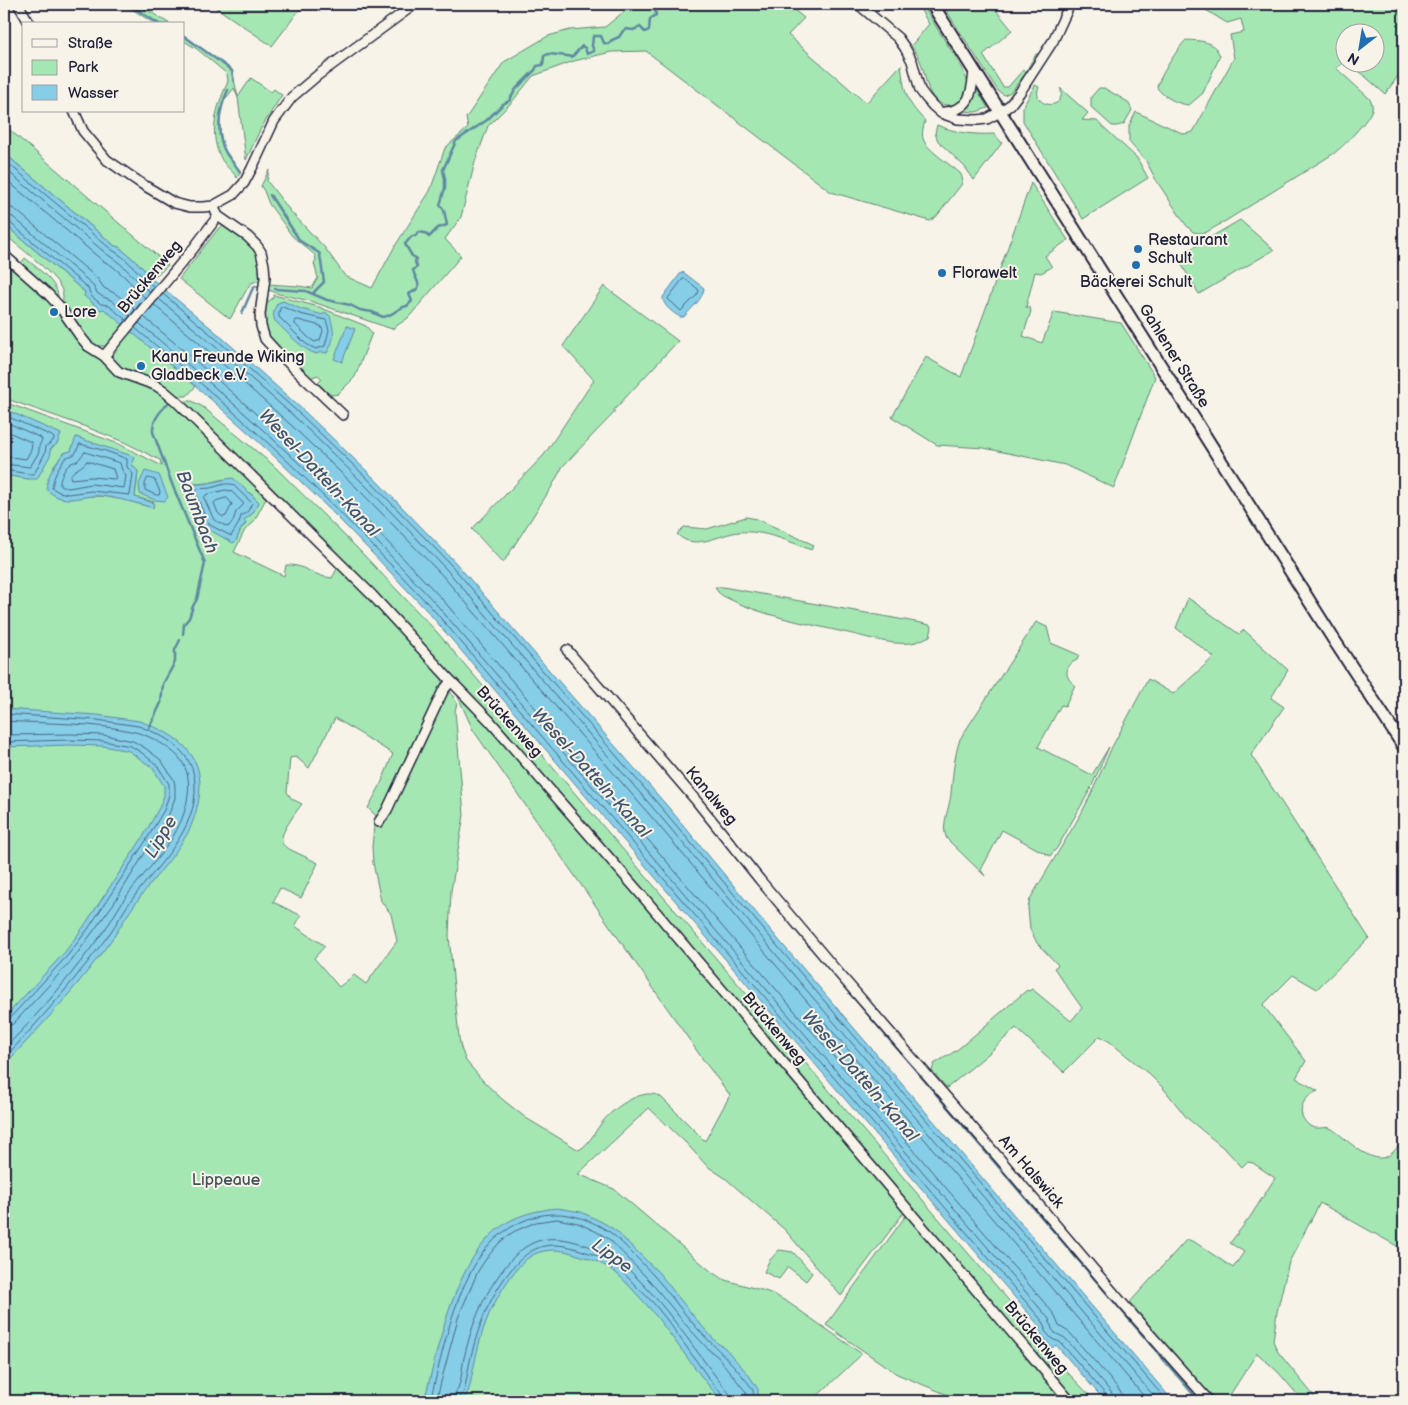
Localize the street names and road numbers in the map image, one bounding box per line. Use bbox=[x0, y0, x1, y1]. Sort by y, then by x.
street label: Brückenweg bbox=[114, 237, 186, 317]
street label: Gahlener Straße bbox=[1135, 301, 1214, 412]
street label: Brückenweg bbox=[472, 682, 546, 762]
street label: Kanalweg bbox=[681, 763, 741, 829]
street label: Brückenweg bbox=[738, 989, 810, 1069]
street label: Am Halswick bbox=[994, 1132, 1068, 1212]
street label: Brückenweg bbox=[1000, 1298, 1072, 1378]

